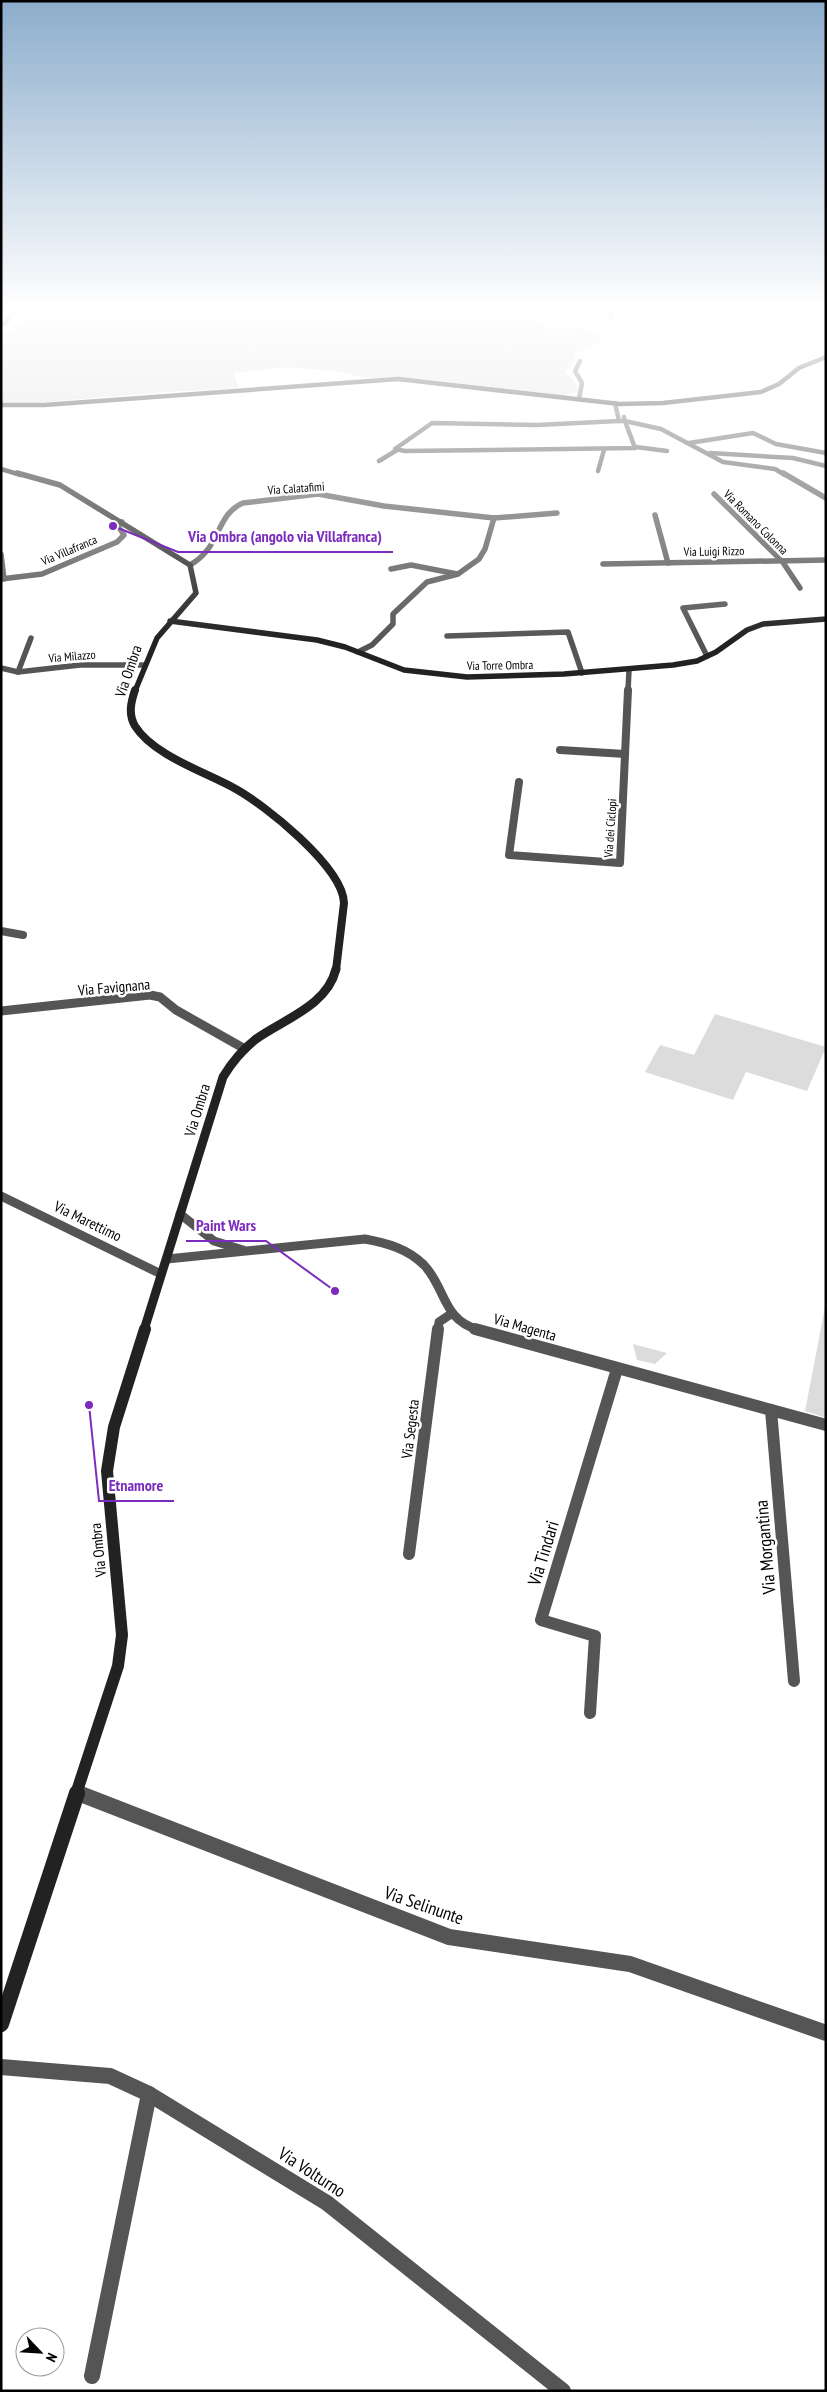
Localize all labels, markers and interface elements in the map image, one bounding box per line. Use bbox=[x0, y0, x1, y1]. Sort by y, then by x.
street label: Via Calatafimi bbox=[266, 479, 325, 498]
street label: Via Romano Colonna bbox=[720, 486, 792, 558]
callout: Via Ombra (angolo via Villafranca) bbox=[178, 521, 393, 552]
text: Via Ombra (angolo via Villafranca) bbox=[187, 526, 382, 546]
street label: Via Villafranca bbox=[38, 531, 99, 569]
street label: Via Luigi Rizzo bbox=[683, 543, 744, 559]
street label: Via Ombra bbox=[110, 642, 146, 701]
street label: Via Milazzo bbox=[47, 646, 96, 666]
street label: Via Torre Ombra bbox=[466, 657, 533, 673]
street label: Via dei Ciclopi bbox=[600, 798, 620, 859]
street label: Via Favignana bbox=[76, 974, 151, 1000]
street label: Via Ombra bbox=[180, 1081, 214, 1140]
street label: Via Marettimo bbox=[50, 1196, 125, 1246]
callout: Paint Wars bbox=[186, 1210, 266, 1241]
text: Paint Wars bbox=[196, 1215, 256, 1235]
street label: Via Magenta bbox=[491, 1309, 559, 1345]
street label: Via Segesta bbox=[397, 1398, 423, 1461]
callout: Etnamore bbox=[99, 1470, 174, 1501]
text: Etnamore bbox=[109, 1475, 163, 1495]
street label: Via Morgantina bbox=[749, 1499, 781, 1596]
street label: Via Tindari bbox=[522, 1518, 564, 1589]
street label: Via Ombra bbox=[86, 1522, 110, 1579]
street label: Via Selinunte bbox=[380, 1880, 467, 1929]
street label: Via Volturno bbox=[273, 2141, 350, 2202]
north arrow bbox=[15, 2327, 65, 2377]
text: N bbox=[42, 2350, 62, 2365]

